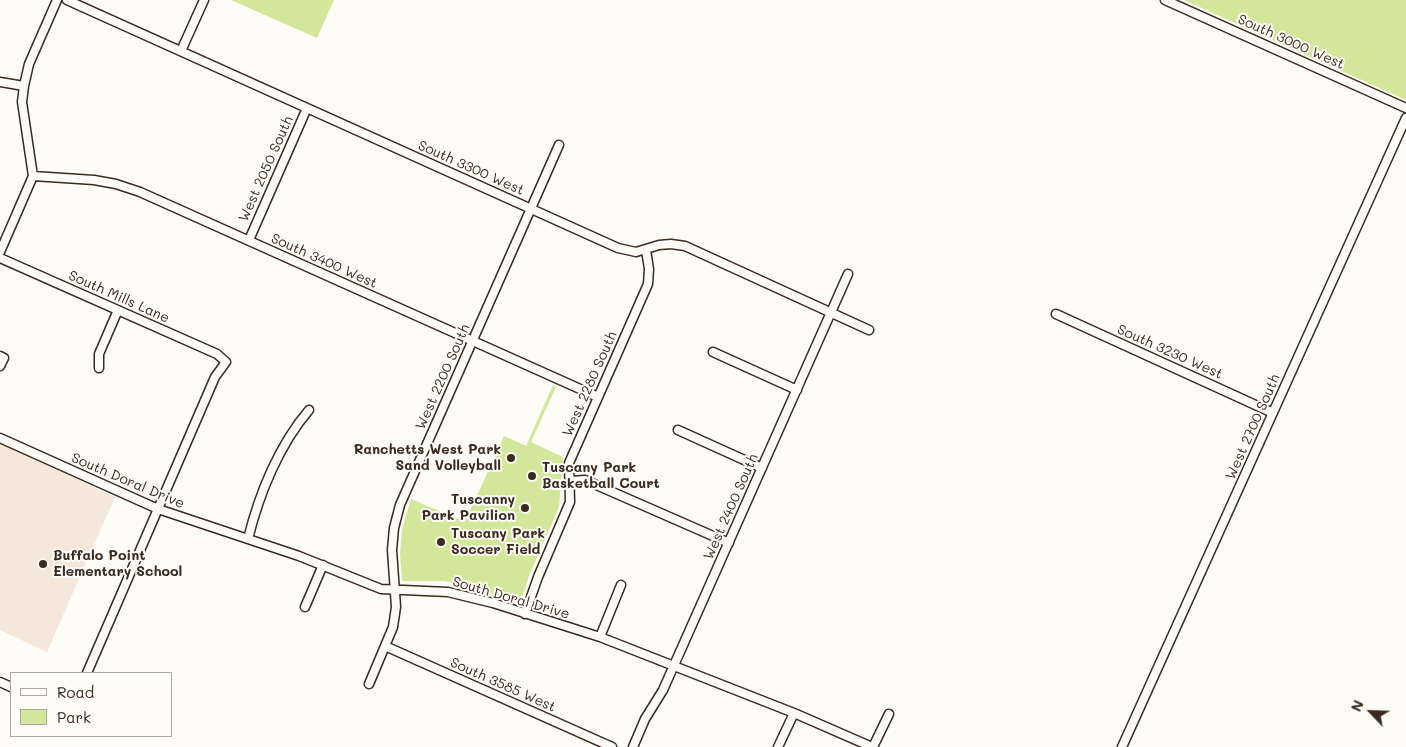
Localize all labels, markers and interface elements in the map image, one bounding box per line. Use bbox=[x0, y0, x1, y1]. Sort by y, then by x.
street label: South 3000 West bbox=[1235, 11, 1347, 73]
street label: West 2050 South bbox=[235, 114, 297, 224]
street label: South 3300 West bbox=[415, 137, 527, 199]
street label: South 3400 West bbox=[268, 230, 380, 292]
street label: South Mills Lane bbox=[66, 267, 172, 327]
street label: South 3230 West bbox=[1115, 321, 1225, 383]
street label: West 2200 South bbox=[412, 322, 474, 432]
street label: West 2280 South bbox=[559, 329, 621, 439]
street label: West 2700 South bbox=[1222, 372, 1284, 482]
place label: Ranchetts West Park Sand Volleyball bbox=[354, 442, 501, 474]
street label: South Doral Drive bbox=[69, 450, 187, 512]
street label: West 2400 South bbox=[700, 451, 762, 563]
marker: Ranchetts West Park Sand Volleyball bbox=[505, 452, 517, 464]
place label: Tuscany Park Basketball Court bbox=[542, 460, 660, 492]
marker: Tuscany Park Basketball Court bbox=[526, 470, 538, 482]
place label: Tuscanny Park Pavilion bbox=[421, 492, 515, 524]
marker: Tuscanny Park Pavilion bbox=[519, 502, 531, 514]
place label: Tuscany Park Soccer Field bbox=[451, 526, 545, 558]
marker: Tuscany Park Soccer Field bbox=[435, 536, 447, 548]
place label: Buffalo Point Elementary School bbox=[53, 548, 182, 580]
marker: Buffalo Point Elementary School bbox=[37, 558, 49, 570]
street label: South Doral Drive bbox=[451, 573, 571, 623]
street label: South 3585 West bbox=[448, 654, 558, 716]
legend bbox=[10, 672, 172, 737]
text: Road bbox=[57, 682, 94, 702]
north arrow bbox=[1346, 687, 1396, 737]
text: N bbox=[1346, 697, 1368, 714]
text: Park bbox=[57, 707, 91, 727]

